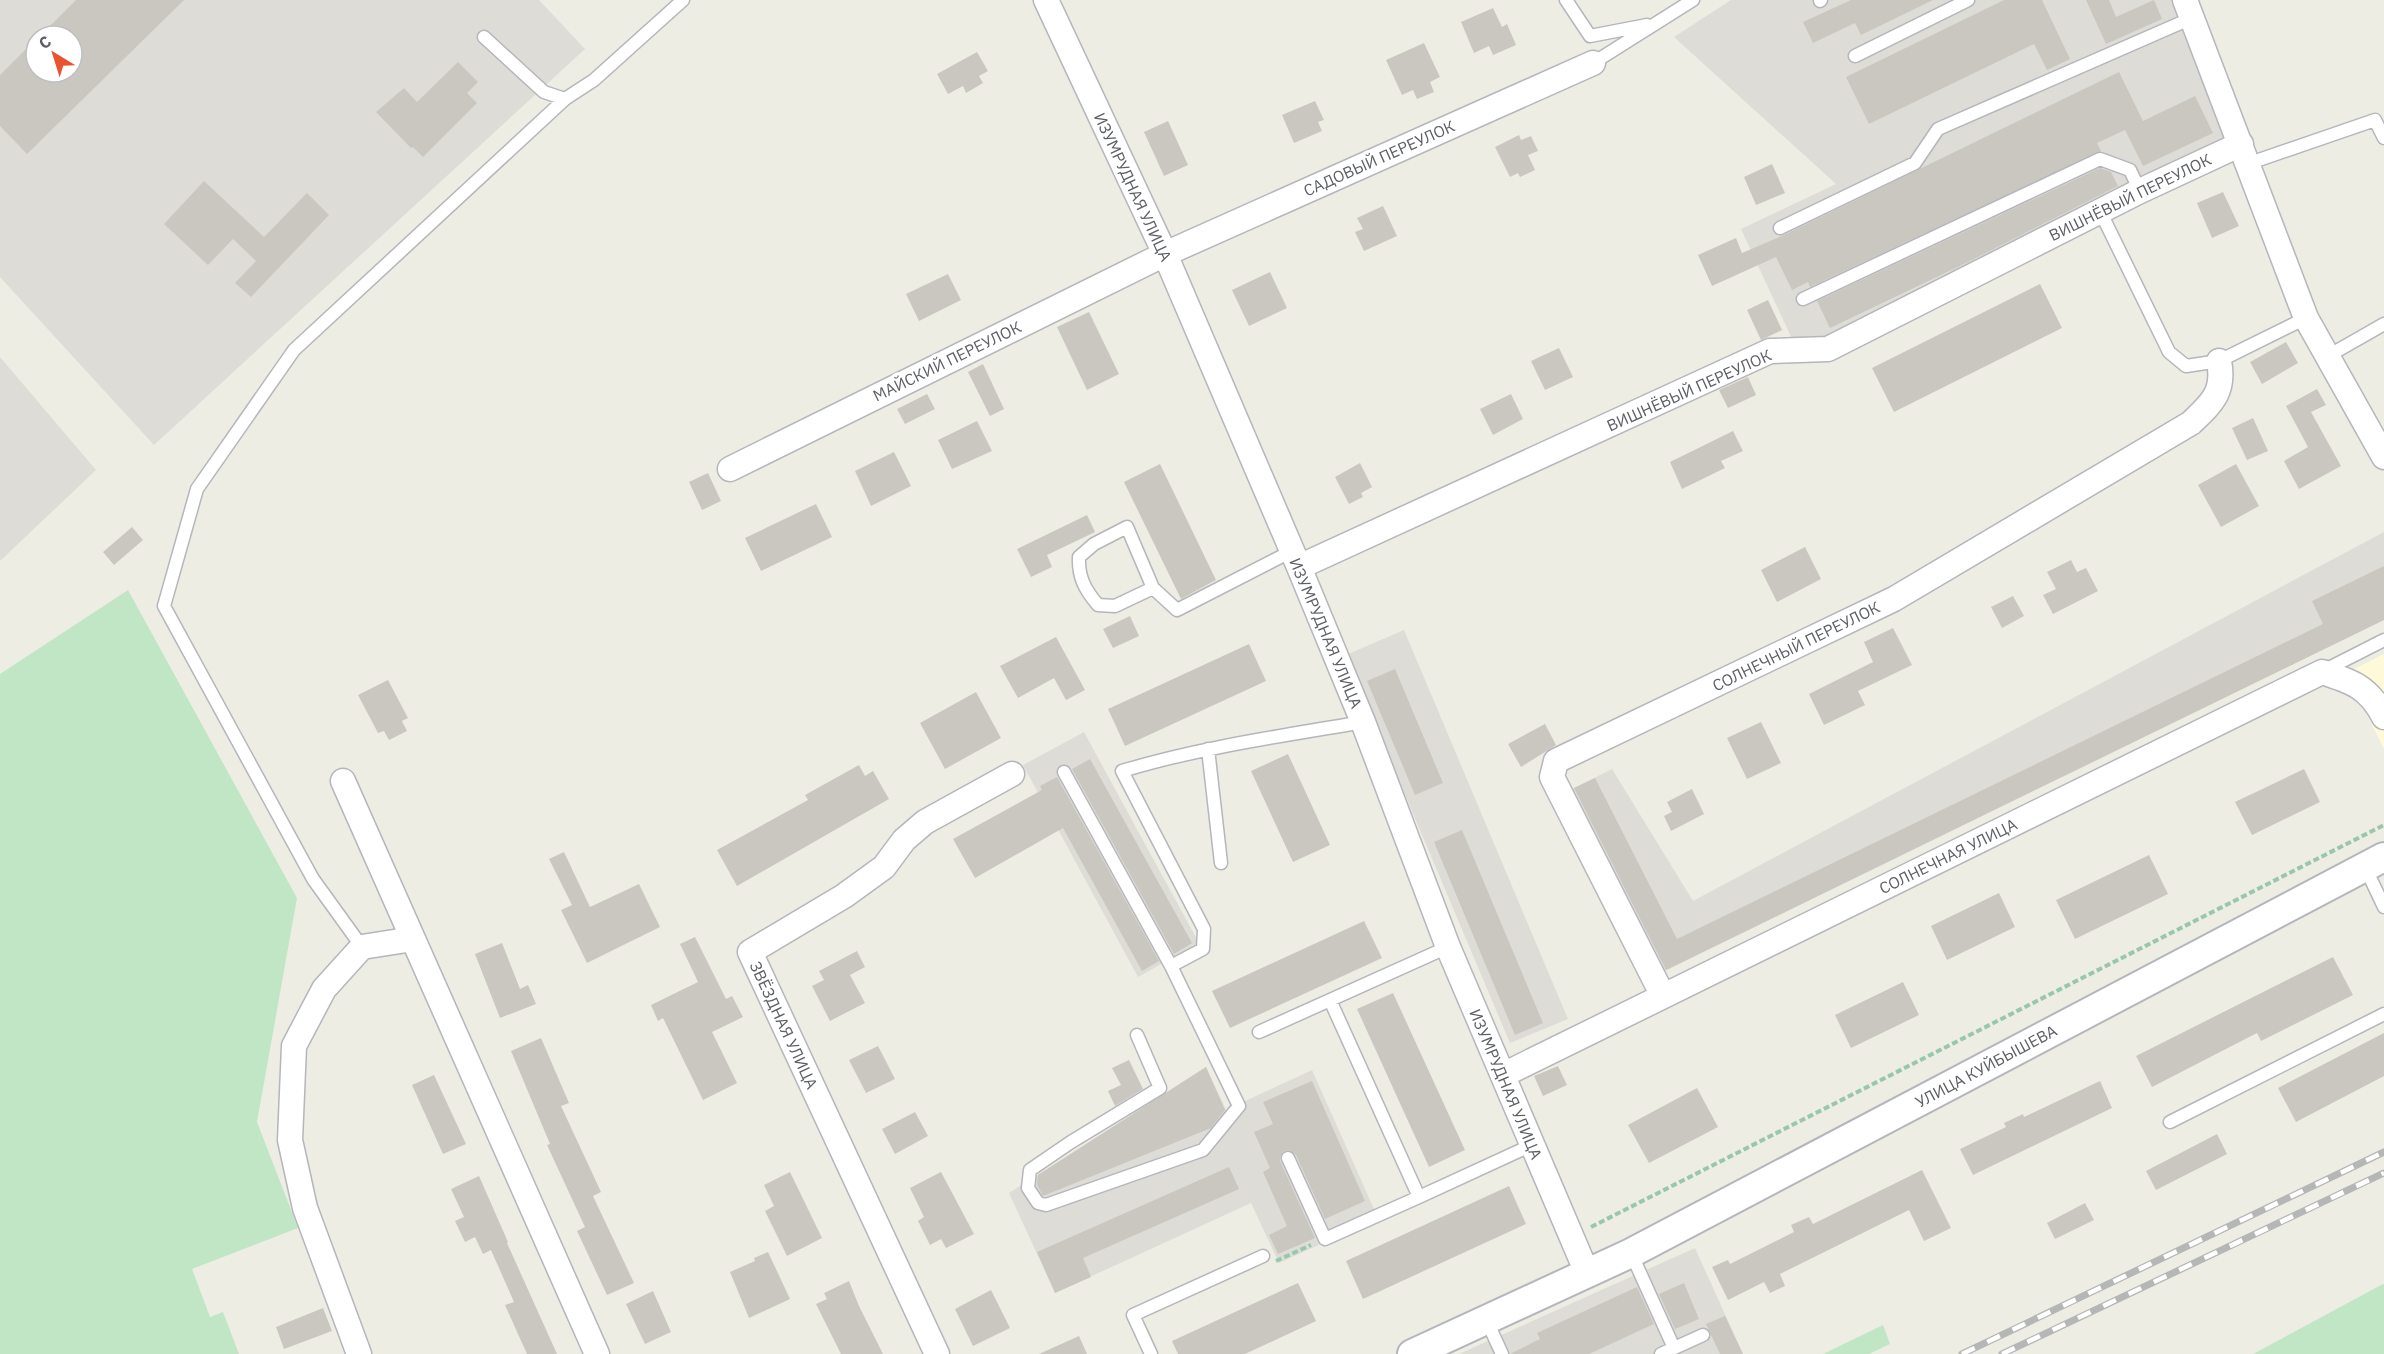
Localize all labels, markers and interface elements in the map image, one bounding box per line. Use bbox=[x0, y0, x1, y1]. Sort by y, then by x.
north arrow bbox=[24, 24, 84, 84]
text: С bbox=[35, 31, 55, 53]
street label: ИЗУМРУДНАЯ УЛИЦА bbox=[1090, 110, 1176, 264]
street label: САДОВЫЙ ПЕРЕУЛОК bbox=[1300, 116, 1458, 200]
street label: ВИШНЁВЫЙ ПЕРЕУЛОК bbox=[2046, 149, 2214, 245]
street label: МАЙСКИЙ ПЕРЕУЛОК bbox=[870, 316, 1024, 406]
street label: ВИШНЁВЫЙ ПЕРЕУЛОК bbox=[1604, 345, 1774, 435]
street label: ИЗУМРУДНАЯ УЛИЦА bbox=[1285, 555, 1367, 711]
street label: СОЛНЕЧНЫЙ ПЕРЕУЛОК bbox=[1709, 597, 1883, 695]
street label: СОЛНЕЧНАЯ УЛИЦА bbox=[1876, 814, 2020, 898]
street label: ЗВЁЗДНАЯ УЛИЦА bbox=[746, 958, 822, 1092]
street label: ИЗУМРУДНАЯ УЛИЦА bbox=[1465, 1006, 1547, 1162]
street label: УЛИЦА КУЙБЫШЕВА bbox=[1912, 1020, 2060, 1112]

